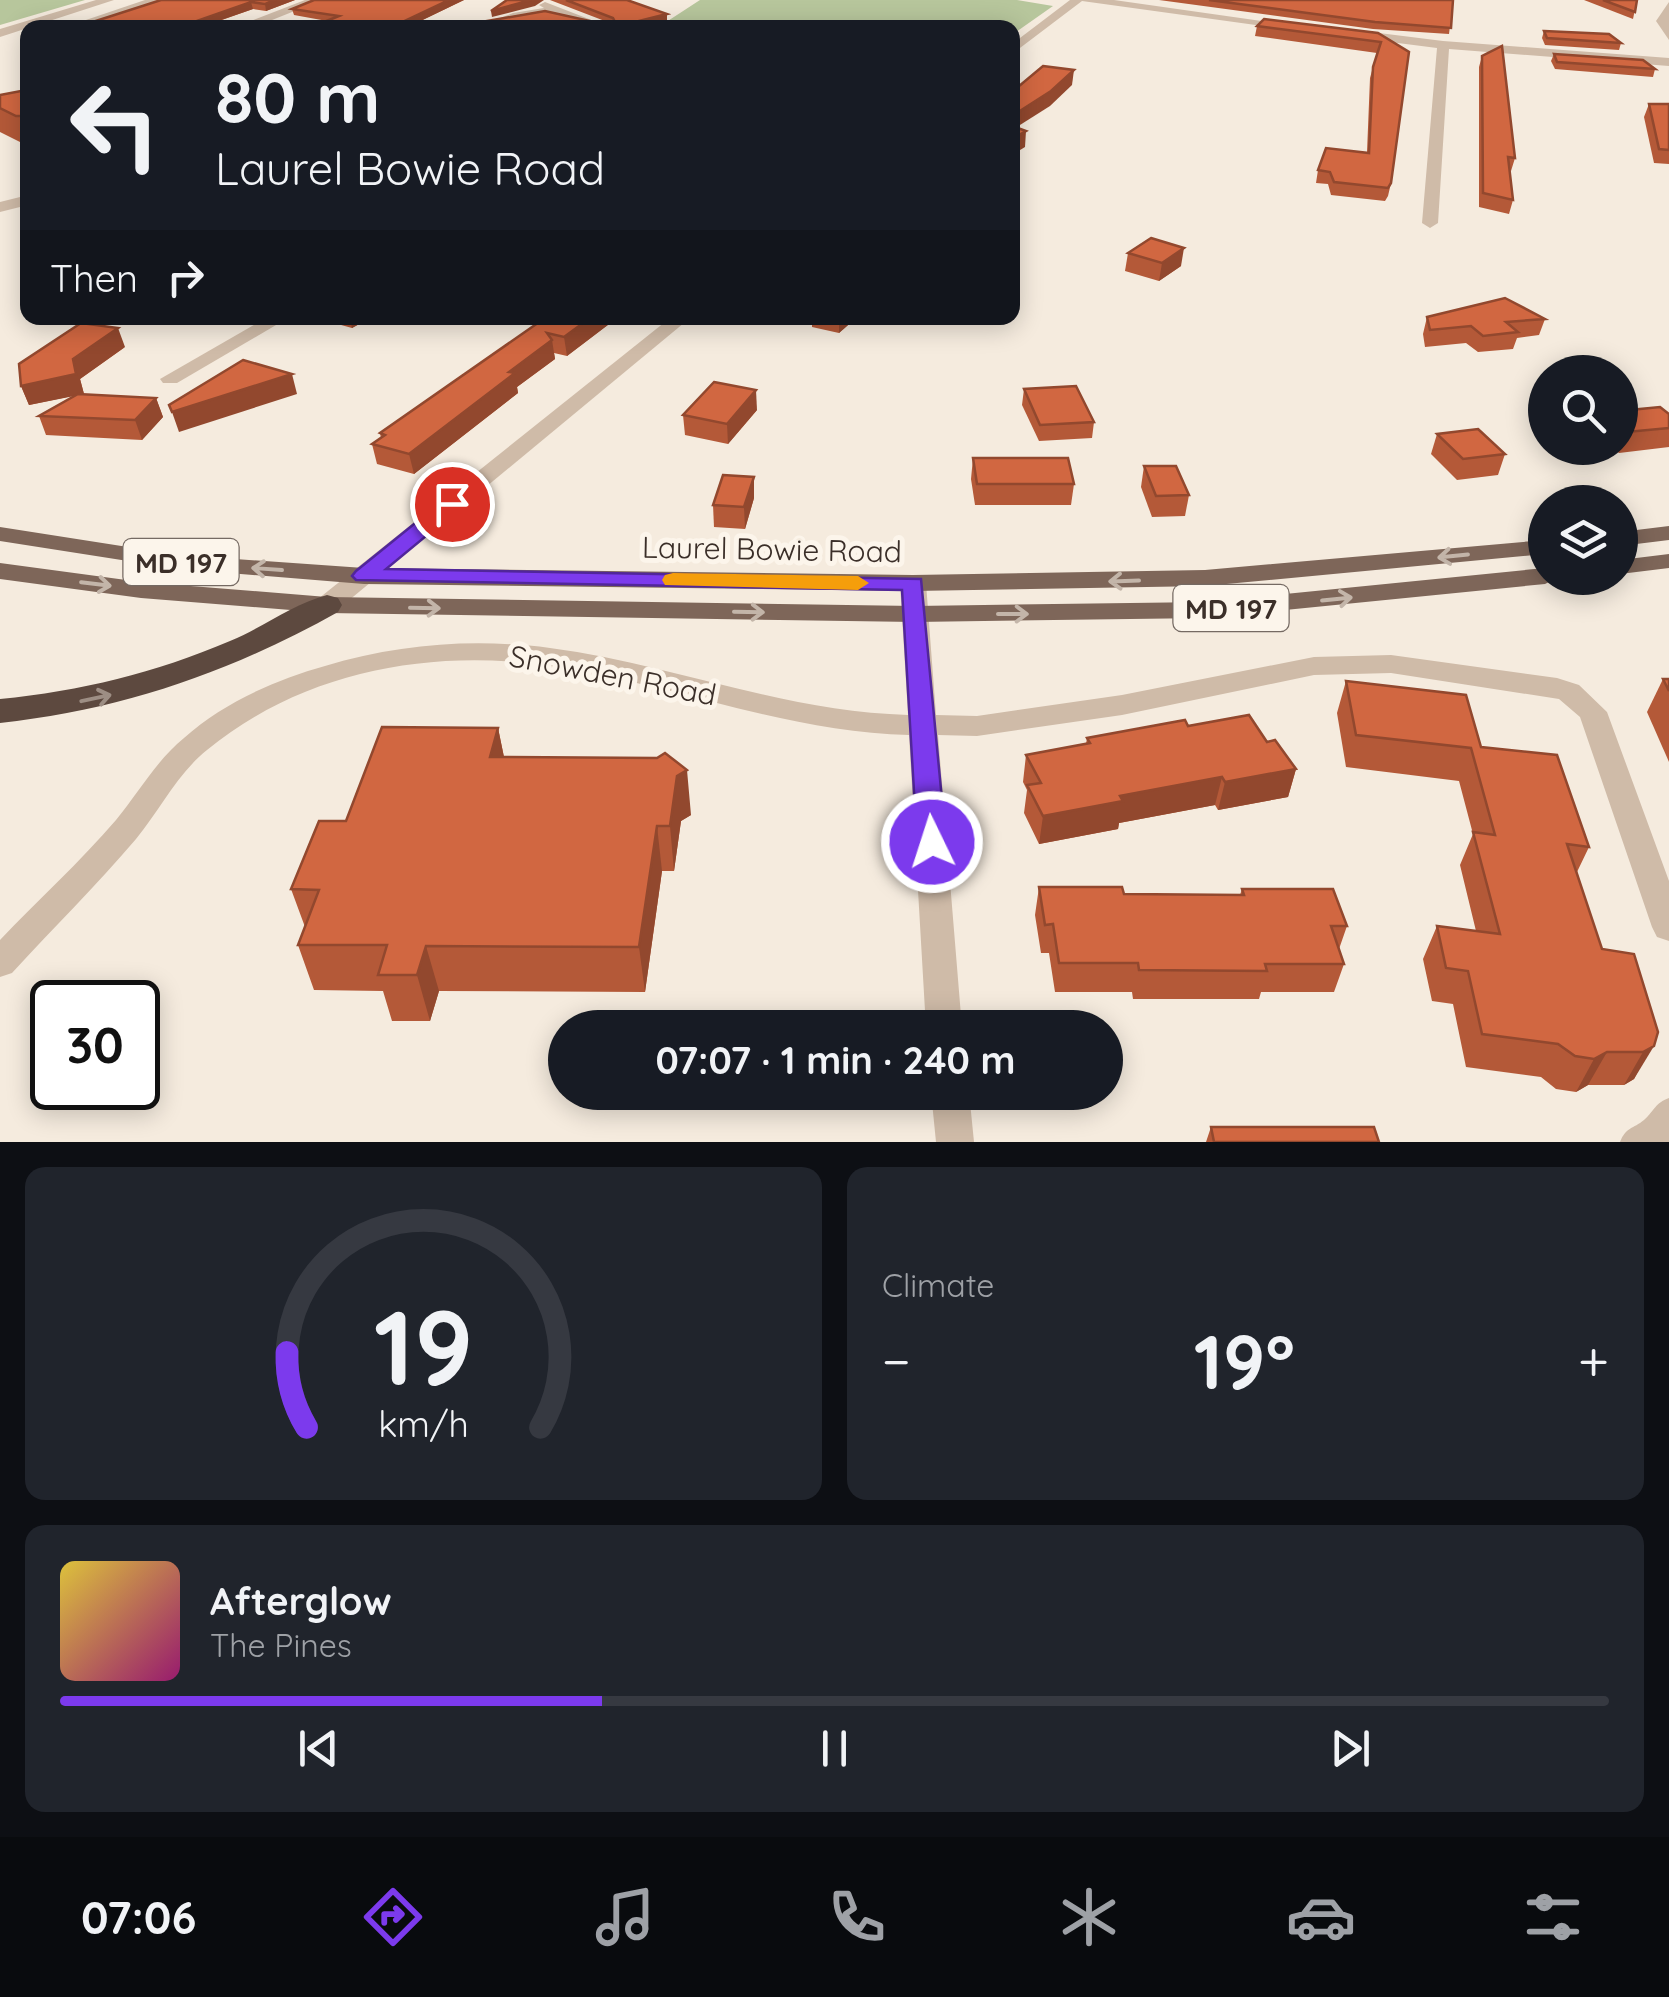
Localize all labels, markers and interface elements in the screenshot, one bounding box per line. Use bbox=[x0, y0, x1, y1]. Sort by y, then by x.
text: 80 m bbox=[215, 53, 380, 141]
icon: left bbox=[50, 60, 180, 190]
text: Laurel Bowie Road bbox=[215, 140, 605, 196]
icon: right bbox=[158, 250, 213, 305]
text: Then bbox=[50, 254, 138, 302]
map controls bbox=[1528, 355, 1638, 595]
button: search bbox=[1528, 355, 1638, 465]
pin bbox=[410, 462, 495, 547]
icon: arrive bbox=[425, 477, 480, 532]
button: layers bbox=[1528, 485, 1638, 595]
street label: Laurel Bowie Road bbox=[642, 528, 902, 570]
road number: MD 197 bbox=[124, 539, 238, 585]
one-way arrow bbox=[1437, 547, 1470, 566]
one-way arrow bbox=[251, 560, 283, 579]
one-way arrow bbox=[1109, 571, 1141, 590]
one-way arrow bbox=[80, 575, 112, 594]
road number: MD 197 bbox=[1174, 585, 1288, 631]
one-way arrow bbox=[1321, 590, 1353, 609]
one-way arrow bbox=[408, 599, 440, 618]
one-way arrow bbox=[733, 603, 765, 622]
one-way arrow bbox=[996, 604, 1028, 624]
street label: Snowden Road bbox=[506, 636, 720, 714]
one-way arrow bbox=[80, 687, 112, 706]
position arrow bbox=[880, 790, 984, 894]
speed limit sign: 30 bbox=[30, 980, 160, 1110]
text: 07:07 · 1 min · 240 m bbox=[655, 1036, 1016, 1084]
text: Climate bbox=[882, 1265, 994, 1305]
text: 19 bbox=[374, 1281, 473, 1411]
text: 19° bbox=[1194, 1314, 1295, 1408]
text: − bbox=[882, 1326, 911, 1395]
text: + bbox=[1578, 1326, 1609, 1395]
text: km/h bbox=[378, 1401, 469, 1446]
text: Afterglow bbox=[210, 1577, 392, 1625]
text: The Pines bbox=[210, 1625, 352, 1665]
icon: previous bbox=[291, 1721, 346, 1776]
icon: pause bbox=[807, 1721, 862, 1776]
icon: next bbox=[1323, 1721, 1378, 1776]
icon: directions bbox=[358, 1882, 428, 1952]
icon: music bbox=[590, 1882, 660, 1952]
icon: phone bbox=[822, 1882, 892, 1952]
icon: climate bbox=[1054, 1882, 1124, 1952]
icon: car bbox=[1286, 1882, 1356, 1952]
icon: filters bbox=[1518, 1882, 1588, 1952]
text: 07:06 bbox=[81, 1889, 196, 1945]

